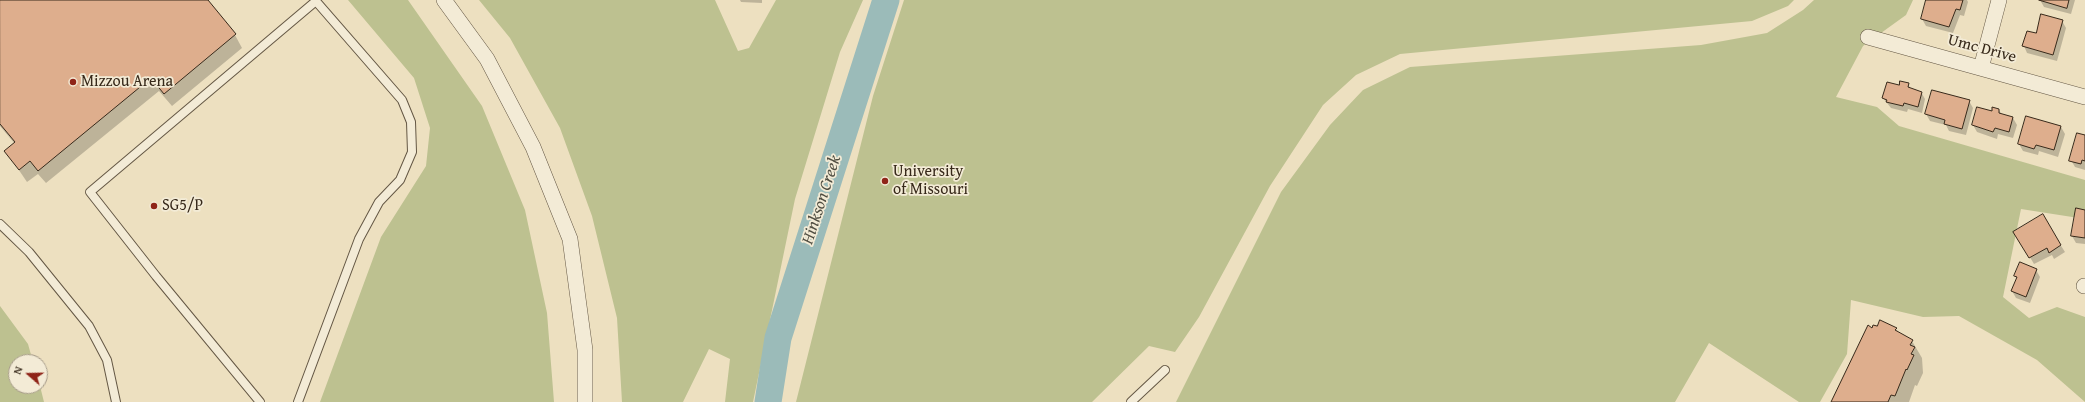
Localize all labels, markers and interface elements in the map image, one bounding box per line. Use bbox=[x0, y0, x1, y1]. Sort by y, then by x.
street label: Umc Drive bbox=[1946, 31, 2018, 67]
place label: Mizzou Arena bbox=[81, 72, 173, 92]
marker: Mizzou Arena bbox=[68, 77, 78, 87]
water label: Hinkson Creek bbox=[798, 153, 846, 247]
place label: University of Missouri bbox=[893, 162, 968, 200]
marker: University of Missouri bbox=[880, 176, 890, 186]
place label: SG5/P bbox=[162, 196, 203, 216]
marker: SG5/P bbox=[149, 201, 159, 211]
north arrow bbox=[8, 354, 48, 394]
text: N bbox=[9, 364, 26, 376]

